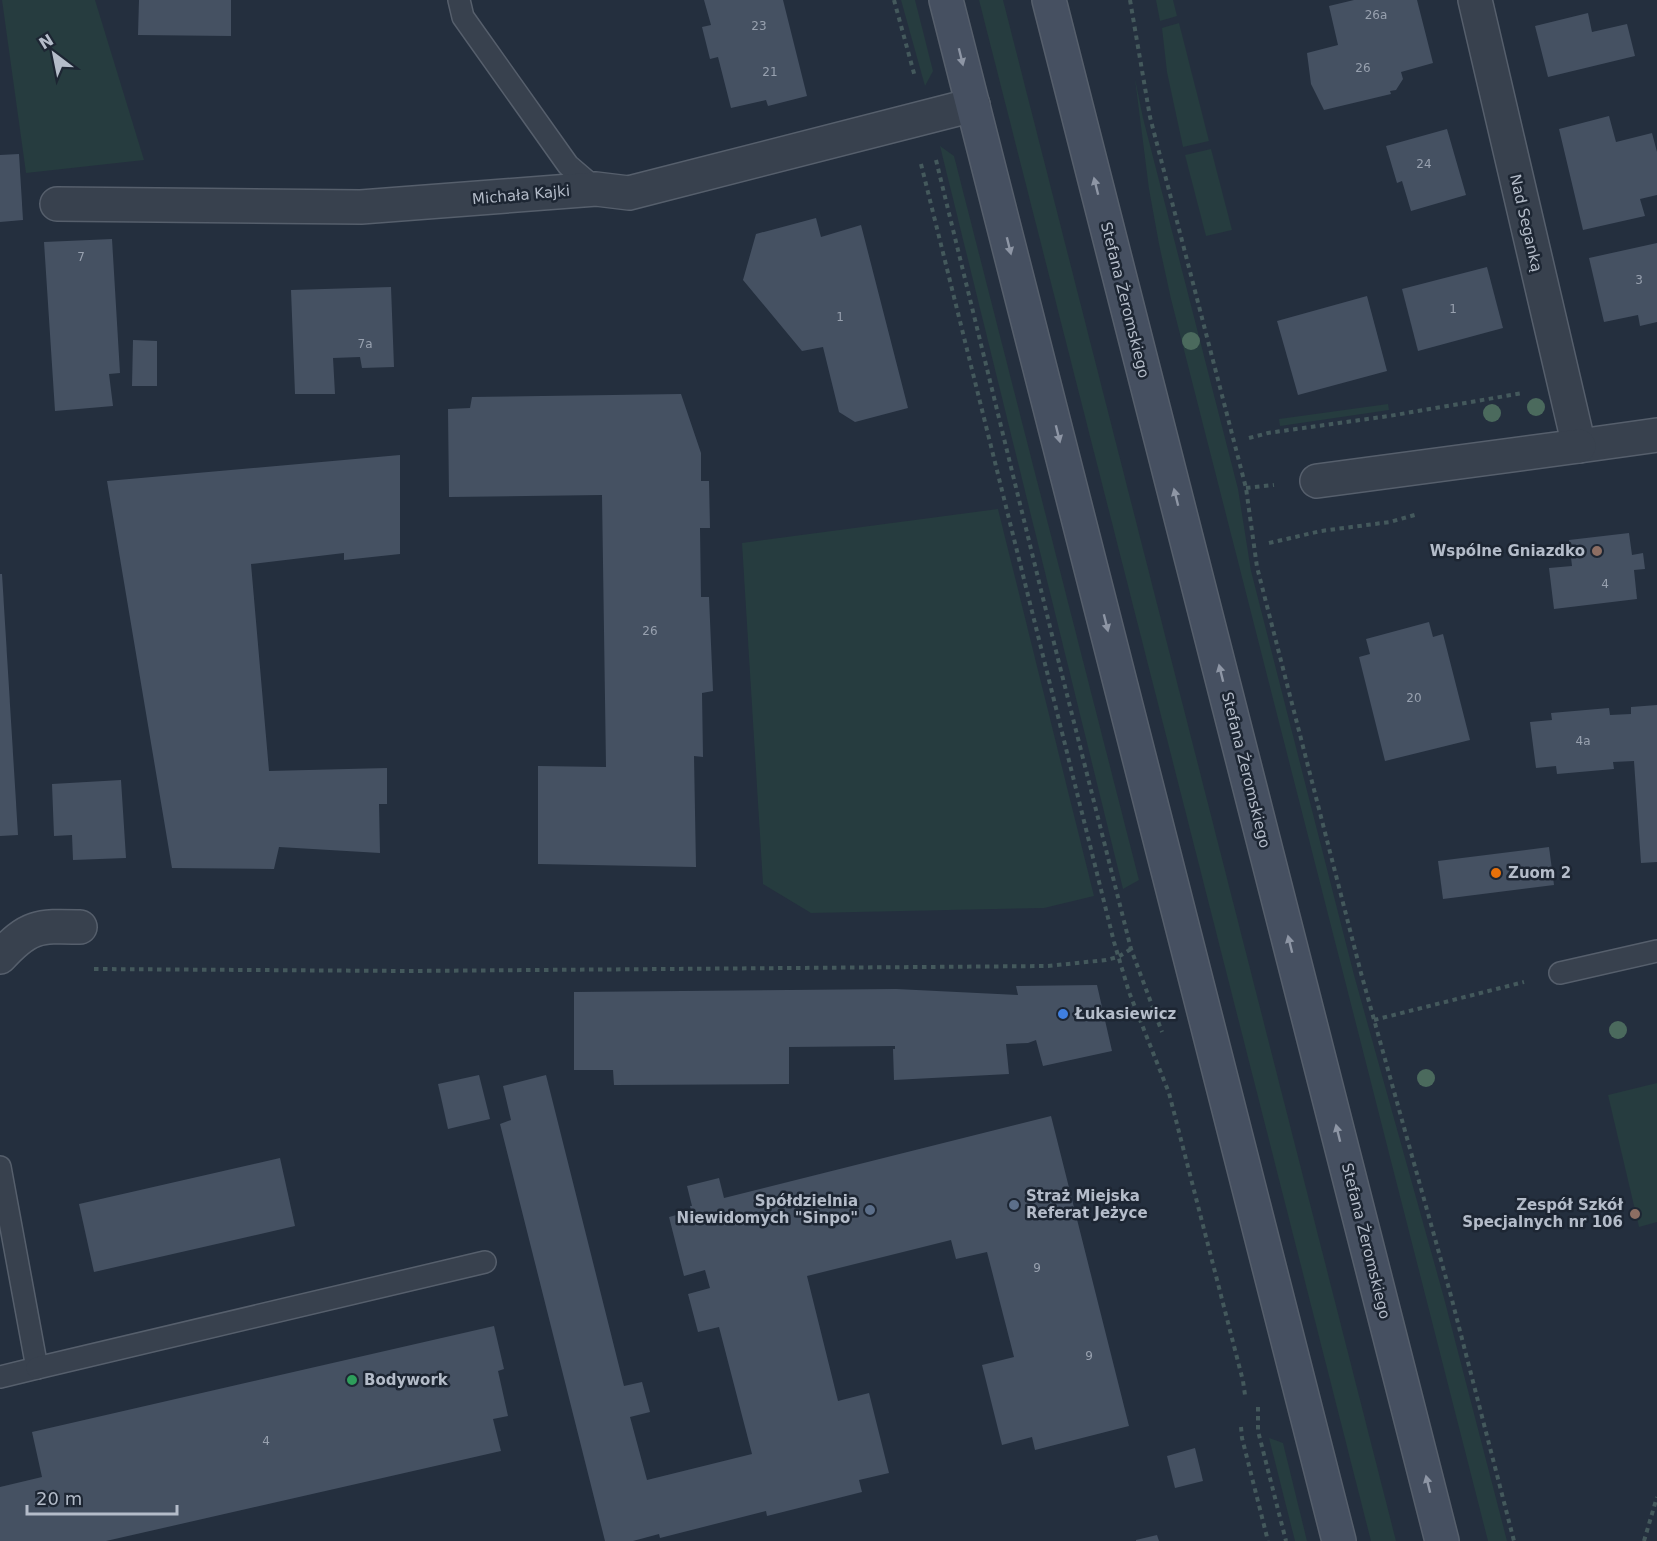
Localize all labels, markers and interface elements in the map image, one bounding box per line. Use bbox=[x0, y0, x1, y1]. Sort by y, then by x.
house number: 26a bbox=[1365, 8, 1387, 22]
house number: 23 bbox=[751, 19, 767, 33]
north arrow bbox=[24, 24, 84, 84]
text: N bbox=[36, 30, 57, 53]
one-way arrow bbox=[957, 48, 966, 66]
house number: 26 bbox=[1355, 61, 1371, 75]
house number: 21 bbox=[762, 65, 778, 79]
house number: 24 bbox=[1416, 157, 1432, 171]
street label: Nad Seganką bbox=[1506, 172, 1546, 274]
one-way arrow bbox=[1091, 177, 1101, 195]
street label: Michała Kajki bbox=[471, 182, 571, 208]
street label: Stefana Żeromskiego bbox=[1097, 220, 1154, 380]
one-way arrow bbox=[1005, 236, 1015, 255]
house number: 7 bbox=[77, 250, 85, 264]
house number: 3 bbox=[1635, 273, 1643, 287]
house number: 1 bbox=[1449, 302, 1457, 316]
house number: 1 bbox=[836, 310, 844, 324]
house number: 7a bbox=[358, 337, 373, 351]
one-way arrow bbox=[1053, 425, 1063, 444]
one-way arrow bbox=[1170, 488, 1180, 506]
place label: Wspólne Gniazdko bbox=[1430, 542, 1585, 560]
marker: Wspólne Gniazdko bbox=[1590, 544, 1604, 558]
house number: 4 bbox=[1601, 577, 1609, 591]
one-way arrow bbox=[1102, 615, 1111, 633]
house number: 26 bbox=[642, 624, 658, 638]
one-way arrow bbox=[1215, 664, 1225, 682]
street label: Stefana Żeromskiego bbox=[1218, 690, 1275, 850]
house number: 20 bbox=[1406, 691, 1422, 705]
house number: 4a bbox=[1576, 734, 1591, 748]
place label: Zuom 2 bbox=[1508, 864, 1571, 882]
marker: Zuom 2 bbox=[1489, 866, 1503, 880]
one-way arrow bbox=[1284, 934, 1294, 953]
place label: Łukasiewicz bbox=[1074, 1005, 1177, 1023]
marker: Łukasiewicz bbox=[1056, 1007, 1070, 1021]
one-way arrow bbox=[1333, 1123, 1342, 1141]
street label: Stefana Żeromskiego bbox=[1338, 1161, 1395, 1321]
place label: Straż Miejska Referat Jeżyce bbox=[1026, 1187, 1148, 1222]
place label: Spółdzielnia Niewidomych "Sinpo" bbox=[677, 1192, 858, 1227]
place label: Zespół Szkół Specjalnych nr 106 bbox=[1462, 1196, 1623, 1231]
marker: Straż Miejska Referat Jeżyce bbox=[1007, 1198, 1021, 1212]
marker: Spółdzielnia Niewidomych "Sinpo" bbox=[863, 1203, 877, 1217]
marker: Zespół Szkół Specjalnych nr 106 bbox=[1628, 1207, 1642, 1221]
house number: 9 bbox=[1033, 1261, 1041, 1275]
house number: 9 bbox=[1085, 1349, 1093, 1363]
place label: Bodywork bbox=[364, 1371, 449, 1389]
marker: Bodywork bbox=[345, 1373, 359, 1387]
house number: 4 bbox=[262, 1434, 270, 1448]
one-way arrow bbox=[1422, 1475, 1432, 1493]
scale bar bbox=[27, 1478, 177, 1516]
text: 20 m bbox=[36, 1488, 82, 1509]

